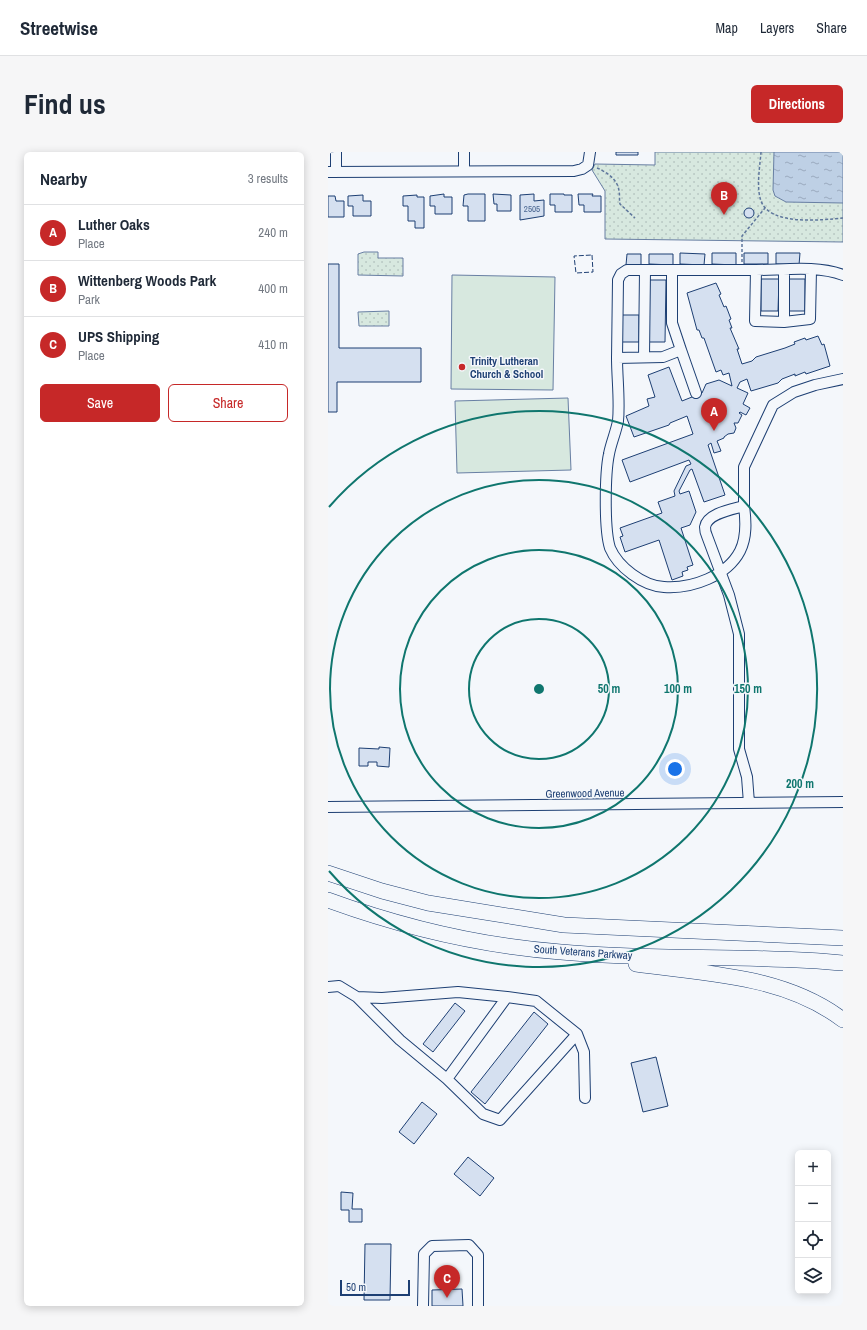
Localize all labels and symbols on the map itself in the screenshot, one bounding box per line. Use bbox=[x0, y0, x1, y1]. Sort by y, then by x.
pin: B bbox=[711, 182, 737, 215]
house number: 2505 bbox=[524, 203, 540, 215]
place label: Trinity Lutheran Church & School bbox=[470, 354, 543, 381]
marker: Trinity Lutheran Church & School bbox=[457, 362, 467, 372]
pin: A bbox=[701, 398, 727, 431]
text: 50 m bbox=[598, 681, 620, 697]
text: 100 m bbox=[664, 681, 692, 697]
text: 150 m bbox=[734, 681, 762, 697]
centre of rings bbox=[532, 682, 546, 696]
your location bbox=[665, 759, 685, 779]
text: 200 m bbox=[786, 776, 814, 792]
street label: Greenwood Avenue bbox=[545, 785, 625, 801]
street label: South Veterans Parkway bbox=[533, 942, 633, 962]
pin: C bbox=[434, 1265, 460, 1298]
scale bar bbox=[340, 1278, 410, 1297]

